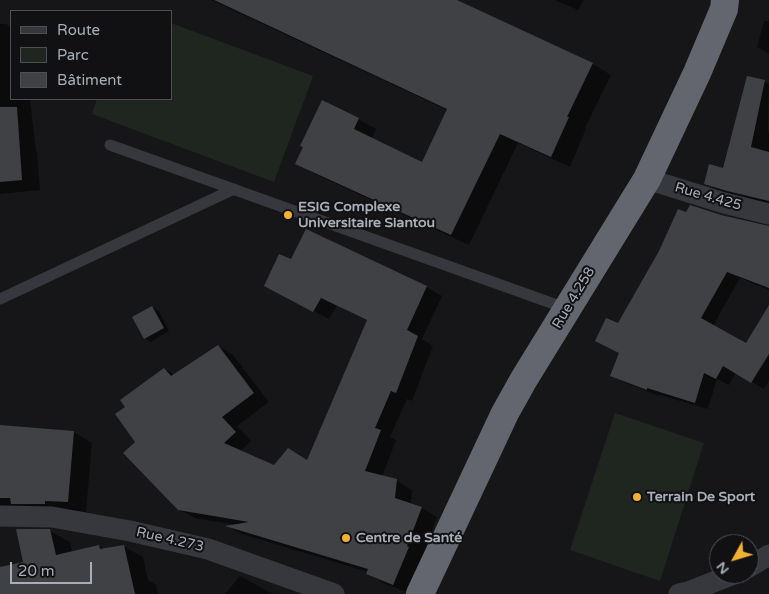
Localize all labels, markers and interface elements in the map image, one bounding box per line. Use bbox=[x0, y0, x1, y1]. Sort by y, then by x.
legend bbox=[10, 10, 172, 100]
text: Route bbox=[57, 21, 100, 39]
text: Parc bbox=[57, 46, 89, 64]
text: Bâtiment bbox=[57, 71, 122, 89]
street label: Rue 4.425 bbox=[673, 179, 743, 215]
place label: ESIG Complexe Universitaire Siantou bbox=[298, 199, 435, 232]
marker: ESIG Complexe Universitaire Siantou bbox=[282, 209, 294, 221]
street label: Rue 4.258 bbox=[549, 264, 599, 332]
place label: Terrain De Sport bbox=[647, 489, 755, 505]
marker: Terrain De Sport bbox=[631, 491, 643, 503]
street label: Rue 4.273 bbox=[135, 524, 205, 556]
place label: Centre de Santé bbox=[356, 530, 462, 546]
marker: Centre de Santé bbox=[340, 532, 352, 544]
north arrow bbox=[709, 534, 759, 584]
scale bar bbox=[12, 552, 95, 584]
text: N bbox=[713, 558, 733, 578]
text: 20 m bbox=[18, 562, 55, 580]

